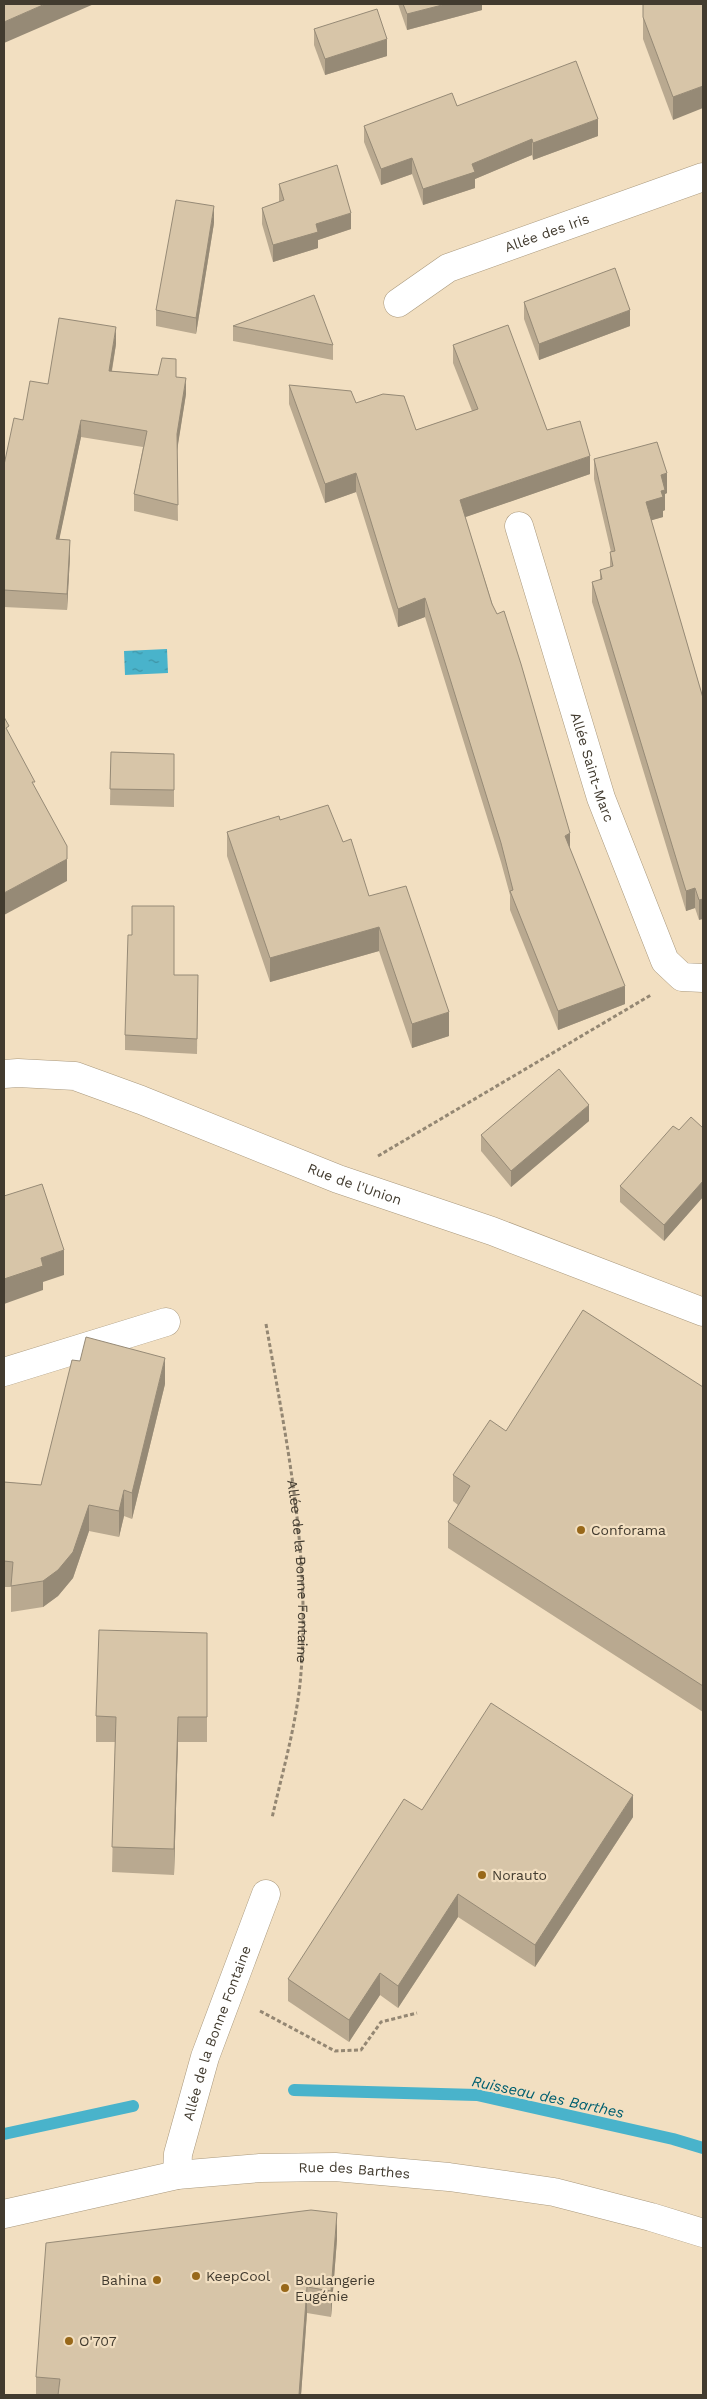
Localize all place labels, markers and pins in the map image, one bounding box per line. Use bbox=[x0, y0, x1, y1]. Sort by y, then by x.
place label: Conforama bbox=[591, 1522, 666, 1538]
marker: Conforama bbox=[575, 1524, 587, 1536]
place label: Norauto bbox=[492, 1867, 547, 1883]
marker: Norauto bbox=[476, 1869, 488, 1881]
place label: KeepCool bbox=[206, 2268, 271, 2284]
marker: KeepCool bbox=[190, 2270, 202, 2282]
place label: Bahina bbox=[101, 2272, 147, 2288]
place label: Boulangerie Eugénie bbox=[295, 2272, 375, 2304]
marker: Bahina bbox=[151, 2274, 163, 2286]
marker: Boulangerie Eugénie bbox=[279, 2282, 291, 2294]
place label: O'707 bbox=[79, 2333, 117, 2349]
marker: O'707 bbox=[63, 2335, 75, 2347]

